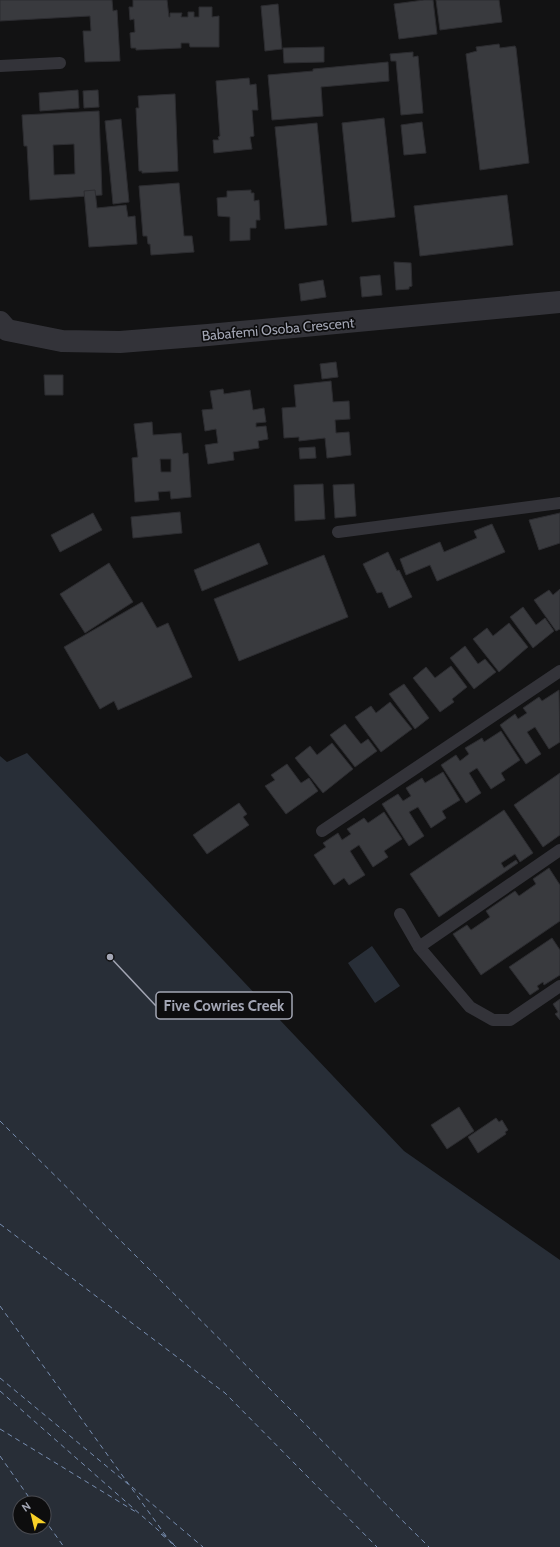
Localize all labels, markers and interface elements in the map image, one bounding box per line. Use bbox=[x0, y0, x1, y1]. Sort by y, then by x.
street label: Babafemi Osoba Crescent bbox=[201, 313, 355, 345]
callout: Five Cowries Creek bbox=[156, 992, 292, 1019]
text: Five Cowries Creek bbox=[164, 997, 285, 1015]
north arrow bbox=[12, 1495, 52, 1535]
text: N bbox=[19, 1499, 33, 1515]

